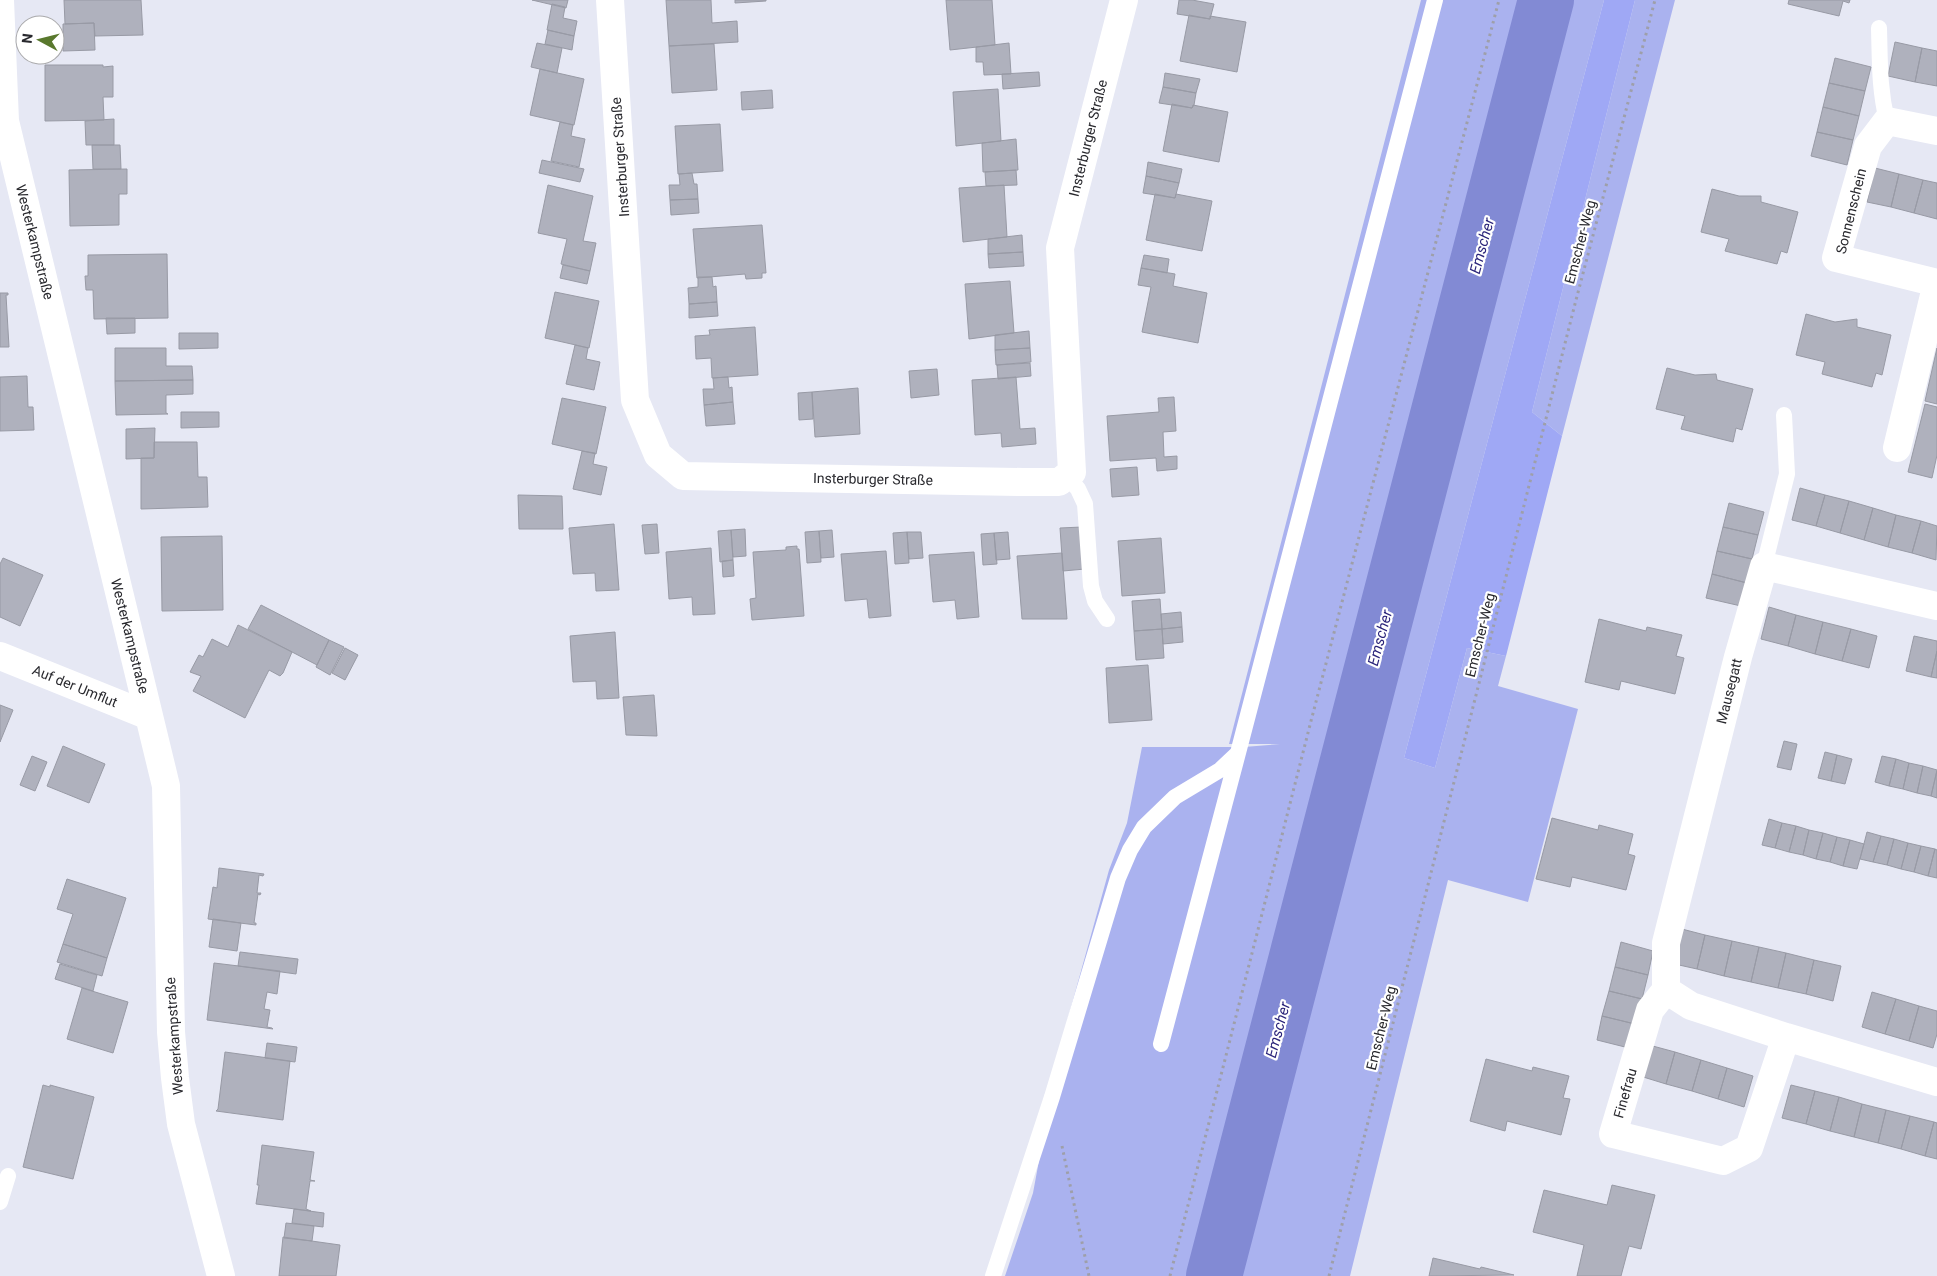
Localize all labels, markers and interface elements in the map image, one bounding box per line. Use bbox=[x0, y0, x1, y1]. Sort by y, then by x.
north arrow bbox=[15, 15, 65, 65]
text: N bbox=[19, 33, 36, 44]
street label: Insterburger Straße bbox=[1066, 78, 1110, 198]
street label: Insterburger Straße bbox=[608, 97, 632, 217]
street label: Sonnenschein bbox=[1833, 166, 1869, 256]
street label: Westerkampstraße bbox=[13, 183, 57, 301]
street label: Emscher-Weg bbox=[1561, 198, 1599, 286]
water label: Emscher bbox=[1466, 215, 1498, 276]
street label: Insterburger Straße bbox=[813, 470, 933, 488]
street label: Westerkampstraße bbox=[108, 577, 152, 695]
street label: Emscher-Weg bbox=[1462, 591, 1498, 679]
water label: Emscher bbox=[1364, 607, 1396, 668]
street label: Mausegatt bbox=[1713, 656, 1745, 725]
street label: Auf der Umflut bbox=[30, 662, 120, 710]
street label: Westerkampstraße bbox=[162, 977, 186, 1095]
street label: Emscher-Weg bbox=[1363, 984, 1399, 1072]
water label: Emscher bbox=[1262, 999, 1294, 1060]
street label: Finefrau bbox=[1610, 1066, 1640, 1120]

